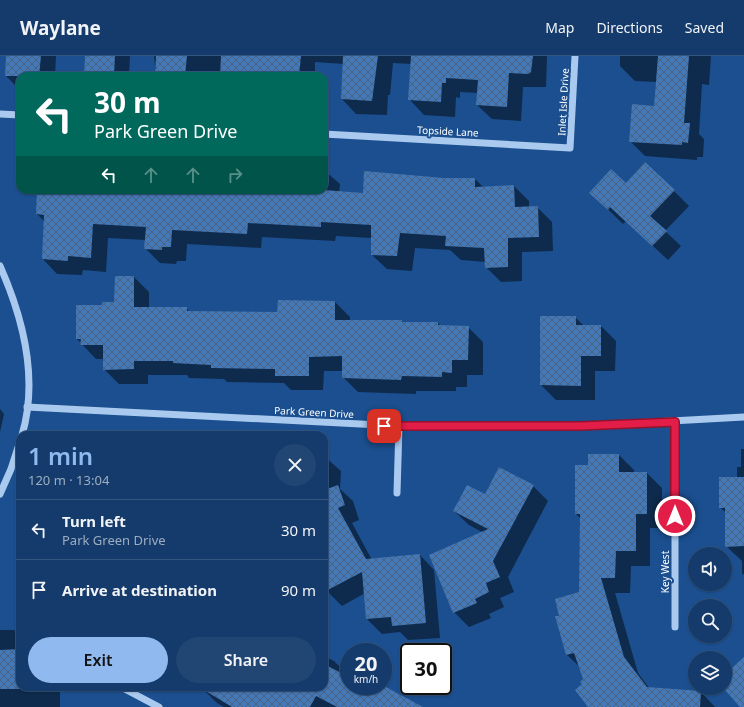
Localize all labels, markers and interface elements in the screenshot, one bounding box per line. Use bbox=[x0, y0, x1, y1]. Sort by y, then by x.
text: Waylane bbox=[20, 15, 101, 41]
text: Map bbox=[545, 18, 574, 37]
text: Directions bbox=[596, 18, 663, 37]
text: Saved bbox=[685, 18, 724, 37]
street label: Inlet Isle Drive bbox=[554, 67, 572, 136]
text: 30 m bbox=[94, 83, 161, 121]
icon: left bbox=[28, 88, 80, 140]
text: Park Green Drive bbox=[94, 119, 238, 143]
street label: Topside Lane bbox=[417, 122, 479, 140]
icon: left bbox=[98, 164, 120, 186]
icon: ahead bbox=[140, 164, 162, 186]
icon: ahead bbox=[182, 164, 204, 186]
icon: right bbox=[224, 164, 246, 186]
street label: Park Green Drive bbox=[274, 403, 355, 421]
pin bbox=[367, 409, 401, 443]
icon: arrive bbox=[373, 415, 395, 437]
text: 1 min bbox=[28, 439, 93, 472]
button: close bbox=[274, 444, 316, 486]
text: 120 m · 13:04 bbox=[28, 471, 109, 489]
position arrow bbox=[654, 495, 696, 537]
text: Turn left bbox=[62, 511, 126, 531]
icon: left bbox=[28, 519, 50, 541]
text: 30 m bbox=[281, 520, 316, 540]
text: Park Green Drive bbox=[62, 531, 166, 549]
map controls bbox=[688, 547, 732, 695]
button: sound bbox=[688, 547, 732, 591]
street label: Key West bbox=[658, 550, 672, 593]
icon: arrive bbox=[28, 579, 50, 601]
text: Arrive at destination bbox=[62, 580, 217, 600]
text: 90 m bbox=[281, 580, 316, 600]
button: search bbox=[688, 599, 732, 643]
button: Exit bbox=[28, 637, 168, 683]
button: Share bbox=[176, 637, 316, 683]
speed limit sign: 30 bbox=[400, 643, 452, 695]
text: 20 bbox=[355, 650, 377, 677]
button: layers bbox=[688, 651, 732, 695]
text: km/h bbox=[354, 672, 378, 686]

